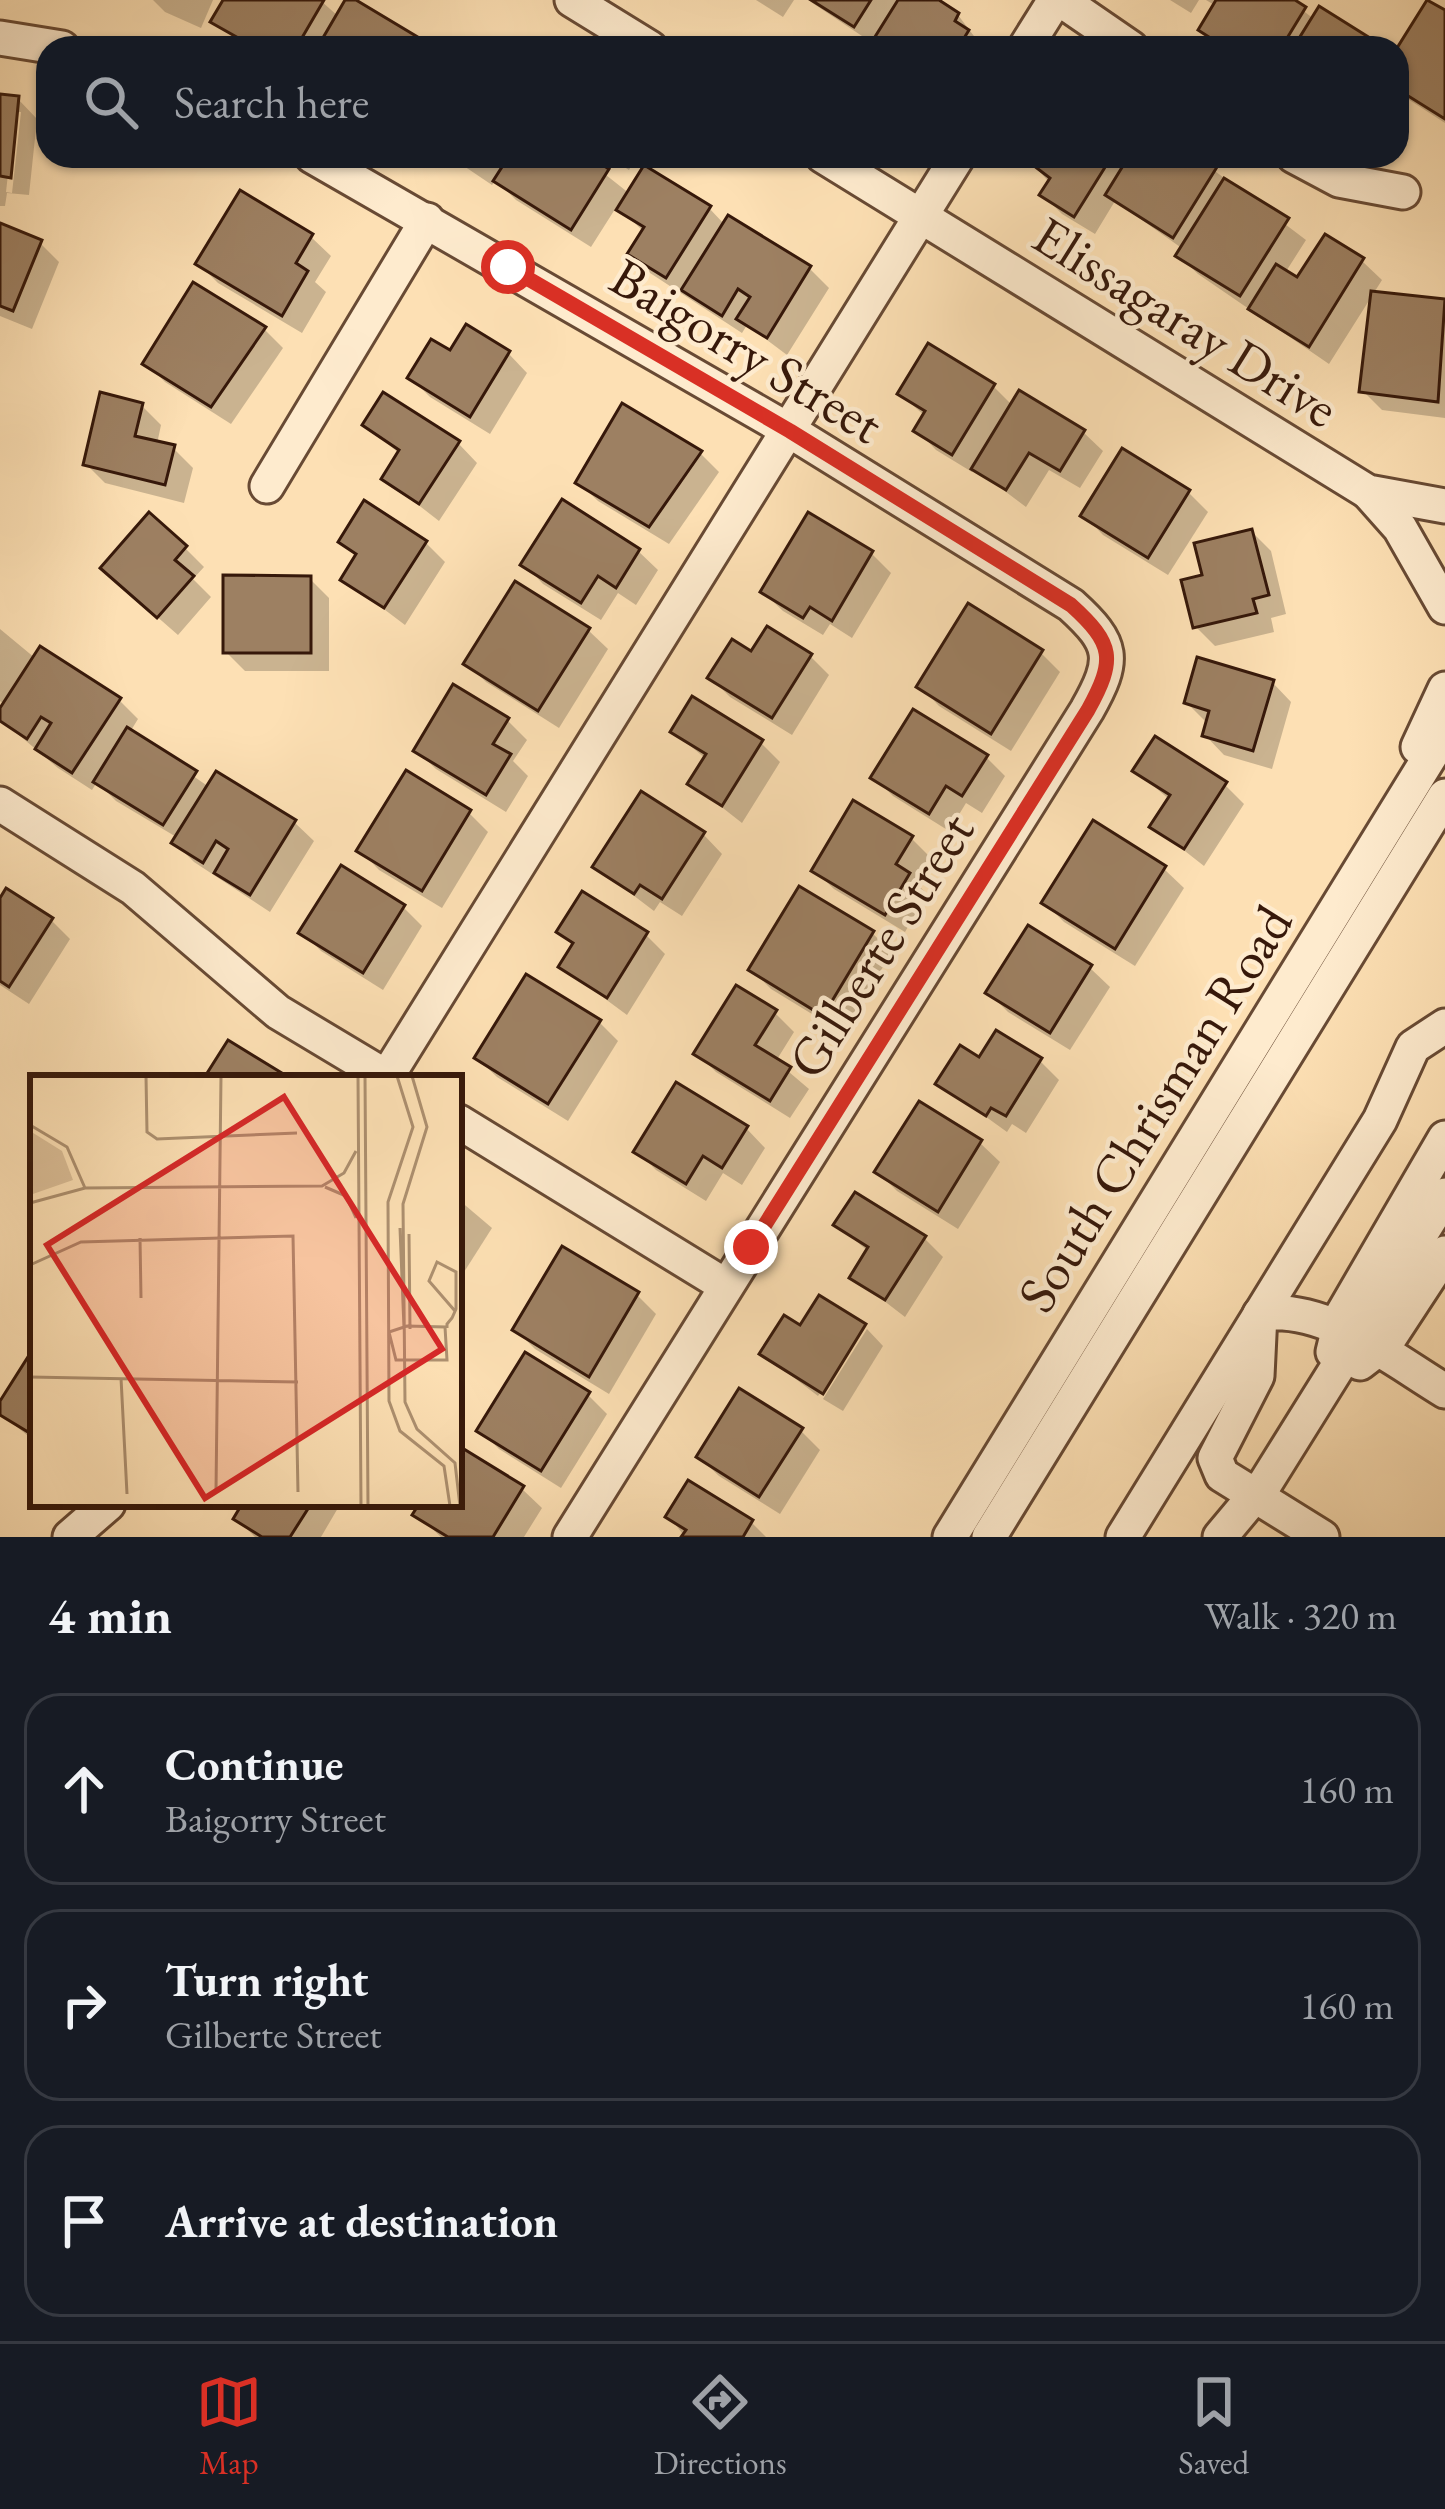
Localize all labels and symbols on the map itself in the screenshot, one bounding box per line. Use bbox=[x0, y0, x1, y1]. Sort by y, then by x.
street label: Elissagaray Drive bbox=[1020, 199, 1352, 443]
route start bbox=[481, 240, 535, 294]
street label: Baigorry Street bbox=[598, 241, 896, 459]
street label: Gilberte Street bbox=[771, 799, 989, 1091]
street label: South Chrisman Road bbox=[1001, 891, 1308, 1324]
inset map bbox=[30, 1075, 462, 1507]
route end bbox=[724, 1220, 778, 1274]

